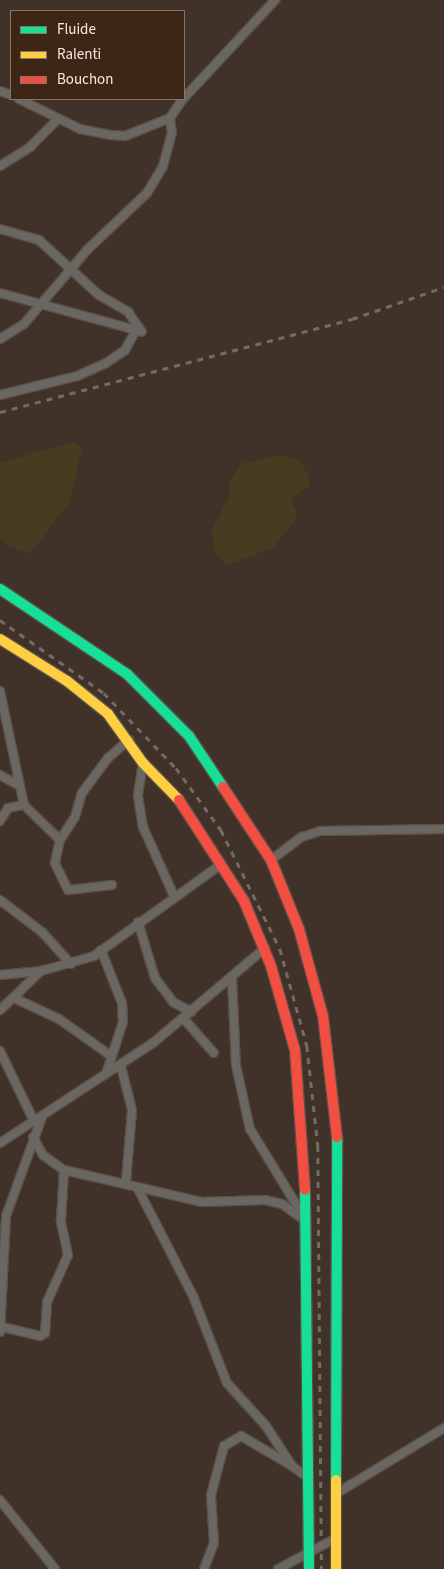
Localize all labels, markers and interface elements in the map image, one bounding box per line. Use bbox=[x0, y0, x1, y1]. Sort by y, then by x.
legend bbox=[10, 10, 185, 100]
text: Fluide bbox=[57, 19, 96, 40]
text: Ralenti bbox=[57, 44, 101, 65]
text: Bouchon bbox=[57, 69, 113, 90]

